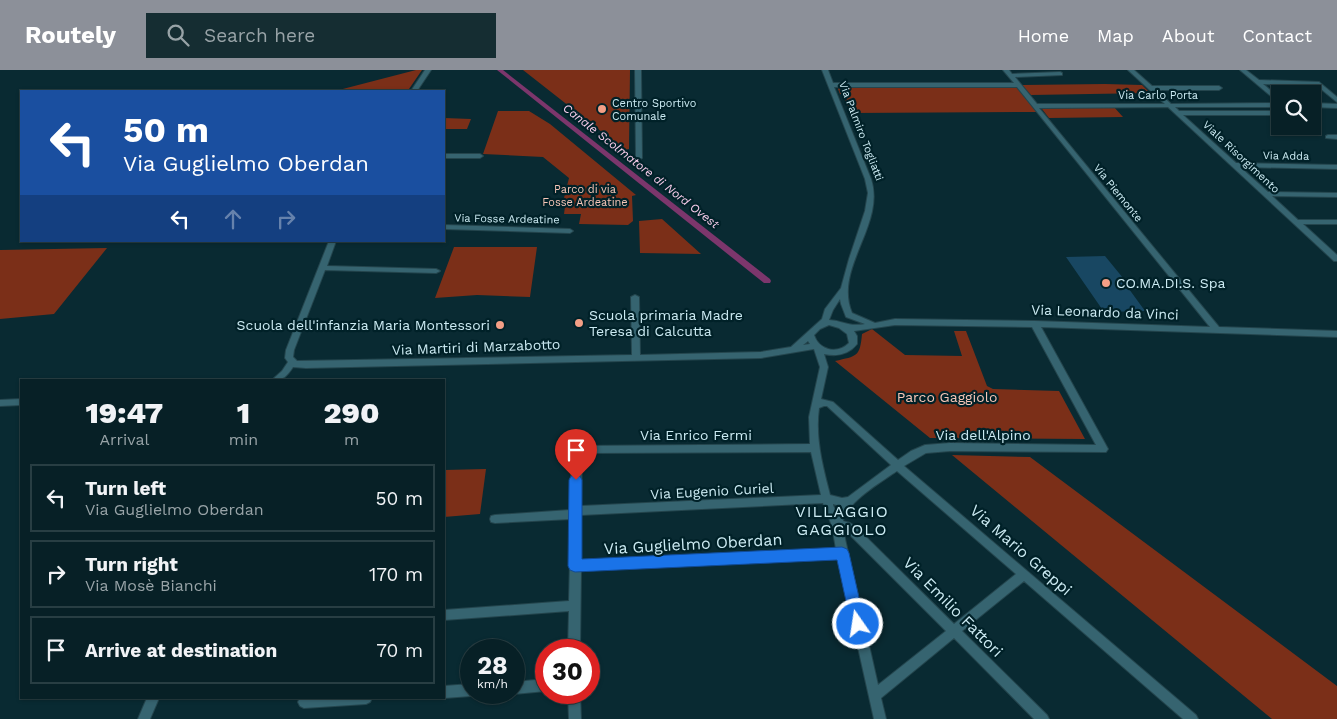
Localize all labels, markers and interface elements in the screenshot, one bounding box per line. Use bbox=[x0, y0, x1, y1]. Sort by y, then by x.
search box bbox=[146, 13, 496, 58]
text: Routely bbox=[25, 21, 116, 49]
icon: search bbox=[164, 21, 192, 49]
text: Search here bbox=[204, 24, 315, 47]
text: Home bbox=[1018, 25, 1069, 46]
text: Map bbox=[1097, 25, 1134, 46]
text: About bbox=[1162, 25, 1214, 46]
text: Contact bbox=[1242, 25, 1312, 46]
street label: Via Palmiro Togliatti bbox=[836, 79, 886, 183]
map controls bbox=[1271, 85, 1321, 135]
button: search bbox=[1271, 85, 1321, 135]
street label: Via Carlo Porta bbox=[1118, 89, 1198, 102]
place label: Centro Sportivo Comunale bbox=[612, 97, 696, 123]
water label: Canale Scolmatore di Nord Ovest bbox=[560, 101, 722, 231]
marker: Centro Sportivo Comunale bbox=[596, 103, 608, 115]
text: 50 m bbox=[123, 109, 209, 151]
icon: left bbox=[40, 110, 105, 175]
street label: Viale Risorgimento bbox=[1200, 118, 1282, 196]
street label: Via Adda bbox=[1263, 149, 1309, 163]
text: Via Guglielmo Oberdan bbox=[123, 151, 369, 176]
street label: Via Piemonte bbox=[1091, 161, 1145, 225]
park label: Parco di via Fosse Ardeatine bbox=[542, 183, 628, 209]
icon: left bbox=[166, 205, 194, 233]
icon: ahead bbox=[219, 205, 247, 233]
icon: right bbox=[272, 205, 300, 233]
street label: Via Fosse Ardeatine bbox=[454, 212, 560, 226]
place label: CO.MA.DI.S. Spa bbox=[1116, 275, 1226, 291]
marker: CO.MA.DI.S. Spa bbox=[1100, 277, 1112, 289]
street label: Via Leonardo da Vinci bbox=[1031, 301, 1179, 323]
place label: Scuola primaria Madre Teresa di Calcutta bbox=[589, 307, 743, 339]
place label: Scuola dell'infanzia Maria Montessori bbox=[237, 317, 490, 333]
marker: Scuola primaria Madre Teresa di Calcutta bbox=[573, 317, 585, 329]
marker: Scuola dell'infanzia Maria Montessori bbox=[494, 319, 506, 331]
street label: Via Martiri di Marzabotto bbox=[391, 336, 561, 358]
park label: Parco Gaggiolo bbox=[897, 389, 997, 405]
text: 19:47 bbox=[85, 395, 163, 430]
text: 1 bbox=[237, 395, 250, 430]
text: 290 bbox=[324, 395, 380, 430]
street label: Via Enrico Fermi bbox=[640, 427, 752, 443]
street label: Via dell'Alpino bbox=[935, 427, 1031, 443]
pin bbox=[555, 429, 597, 480]
text: Arrival bbox=[99, 430, 149, 449]
text: min bbox=[229, 430, 258, 449]
text: m bbox=[344, 430, 359, 449]
icon: arrive bbox=[562, 436, 590, 464]
text: Turn left bbox=[85, 477, 166, 500]
street label: Via Eugenio Curiel bbox=[650, 480, 775, 502]
icon: left bbox=[42, 484, 70, 512]
text: 50 m bbox=[376, 487, 423, 510]
text: Via Guglielmo Oberdan bbox=[85, 500, 264, 519]
street label: Via Mario Greppi bbox=[966, 501, 1076, 599]
district label: VILLAGGIO GAGGIOLO bbox=[795, 502, 889, 539]
street label: Via Guglielmo Oberdan bbox=[603, 530, 783, 558]
text: Turn right bbox=[85, 553, 178, 576]
street label: Via Emilio Fattori bbox=[899, 553, 1007, 661]
icon: right bbox=[42, 560, 70, 588]
text: 170 m bbox=[369, 563, 423, 586]
text: Via Mosè Bianchi bbox=[85, 576, 217, 595]
position arrow bbox=[831, 597, 883, 649]
icon: arrive bbox=[42, 636, 70, 664]
text: Arrive at destination bbox=[85, 639, 277, 662]
text: 70 m bbox=[376, 639, 423, 662]
speed limit sign: 30 bbox=[535, 639, 600, 704]
text: 28 bbox=[477, 651, 508, 680]
text: km/h bbox=[477, 677, 508, 691]

